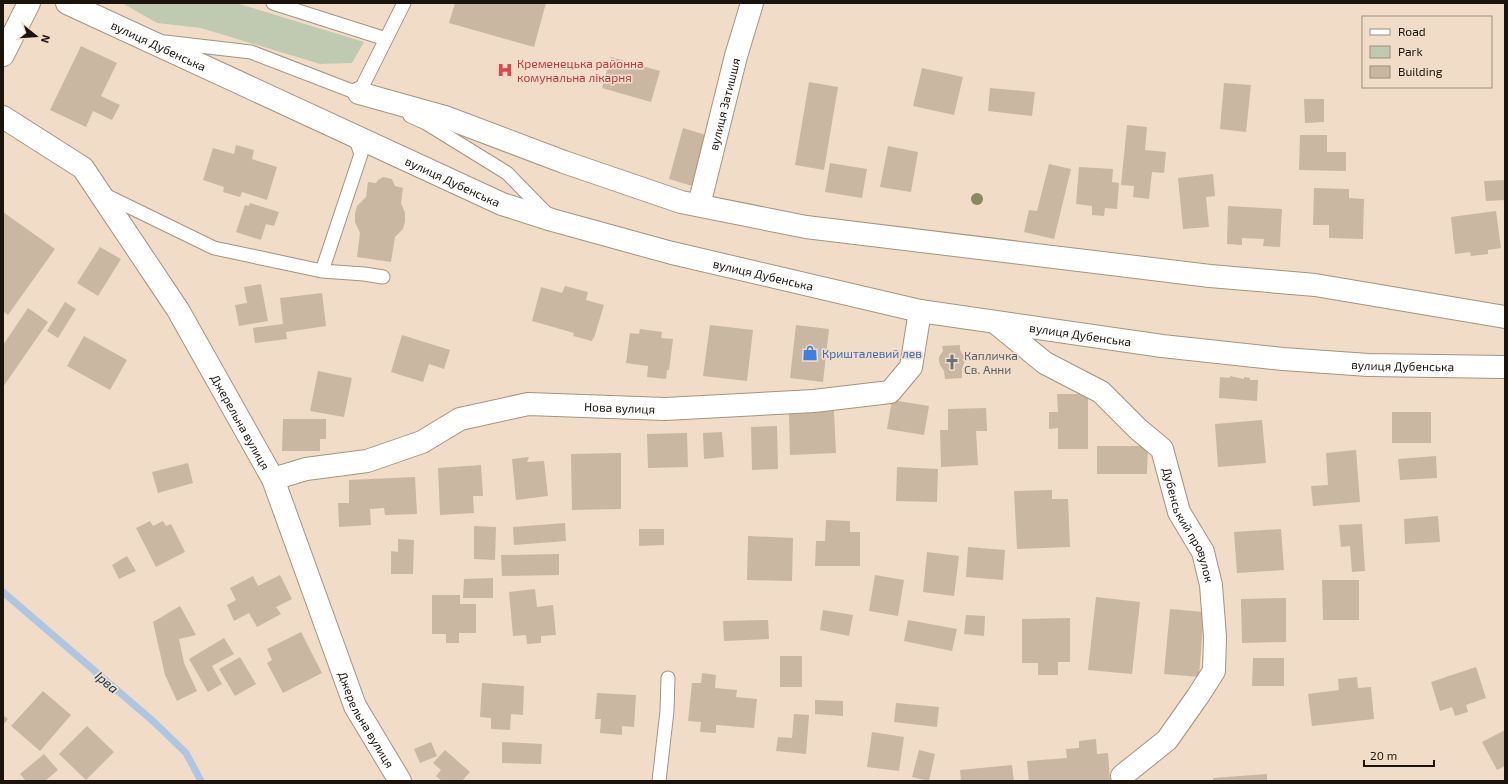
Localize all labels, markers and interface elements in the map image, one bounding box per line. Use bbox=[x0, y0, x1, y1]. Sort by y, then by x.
north arrow bbox=[16, 16, 56, 56]
legend bbox=[1362, 16, 1492, 88]
street label: вулиця Дубенська bbox=[109, 17, 208, 73]
text: Road bbox=[1398, 24, 1426, 38]
text: N bbox=[39, 33, 53, 45]
text: Park bbox=[1398, 44, 1423, 58]
place label: Кременецька районна комунальна лікарня bbox=[517, 56, 644, 85]
street label: вулиця Затишшя bbox=[706, 56, 742, 152]
hospital icon: Кременецька районна комунальна лікарня bbox=[496, 61, 514, 79]
text: Building bbox=[1398, 64, 1443, 78]
street label: вулиця Дубенська bbox=[403, 153, 502, 209]
street label: вулиця Дубенська bbox=[712, 256, 815, 293]
street label: вулиця Дубенська bbox=[1029, 320, 1132, 349]
shop icon: Кришталевий лев bbox=[801, 344, 819, 362]
place label: Кришталевий лев bbox=[822, 346, 922, 360]
place label: Капличка Св. Анни bbox=[964, 348, 1018, 376]
church icon: Капличка Св. Анни bbox=[943, 353, 961, 371]
street label: вулиця Дубенська bbox=[1351, 357, 1454, 374]
street label: Джерельна вулиця bbox=[209, 372, 273, 472]
street label: Нова вулиця bbox=[584, 399, 655, 416]
street label: Дубенський провулок bbox=[1160, 466, 1217, 584]
water label: Ірва bbox=[92, 668, 122, 696]
street label: Джерельна вулиця bbox=[336, 669, 397, 770]
scale bar bbox=[1364, 742, 1434, 768]
text: 20 m bbox=[1370, 748, 1397, 762]

